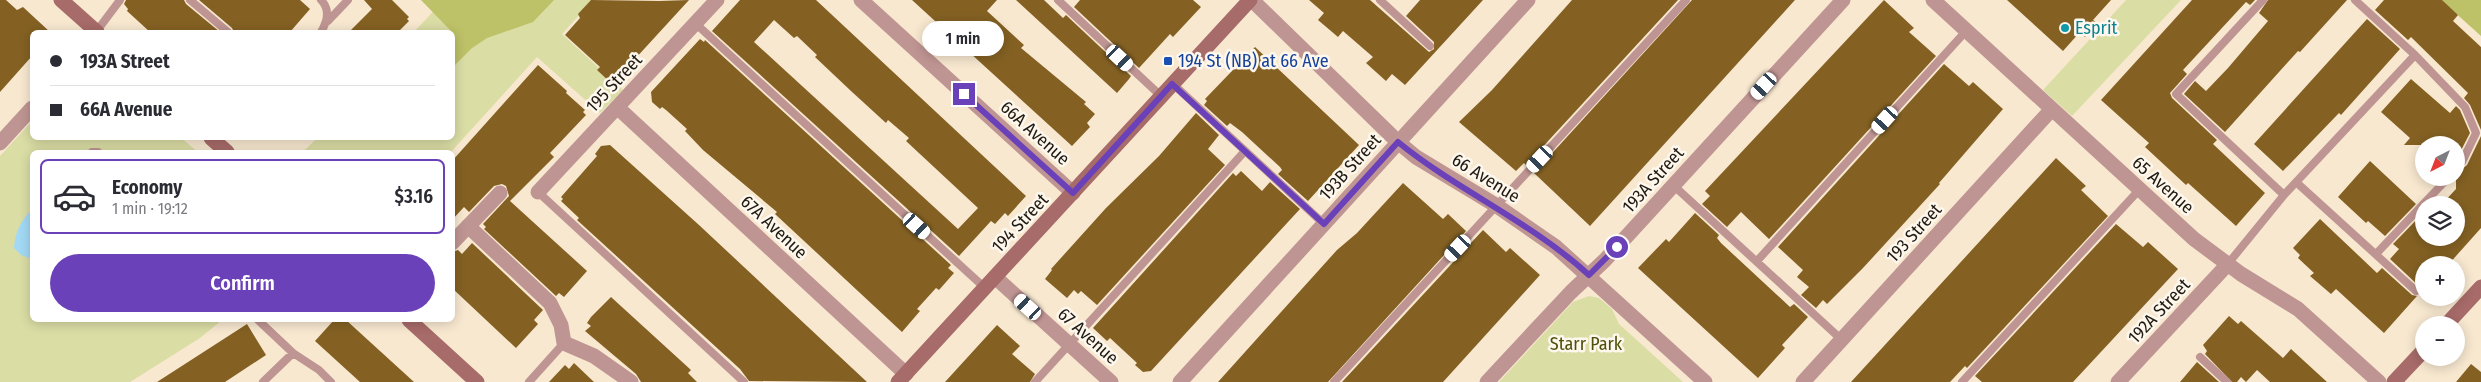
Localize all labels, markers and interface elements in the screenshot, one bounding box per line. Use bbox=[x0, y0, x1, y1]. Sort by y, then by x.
place label: Esprit bbox=[2075, 17, 2117, 39]
callout: 1 min bbox=[923, 22, 1005, 56]
marker: Esprit bbox=[2059, 22, 2071, 34]
text: 1 min bbox=[946, 29, 980, 48]
car bbox=[1103, 42, 1136, 74]
street label: 195 Street bbox=[581, 49, 647, 117]
text: 193A Street bbox=[80, 50, 170, 73]
place label: 194 St (NB) at 66 Ave bbox=[1178, 50, 1329, 72]
marker: 194 St (NB) at 66 Ave bbox=[1162, 55, 1174, 67]
car bbox=[1748, 70, 1779, 102]
route end bbox=[953, 83, 975, 105]
street label: 66A Avenue bbox=[996, 96, 1074, 170]
text: 66A Avenue bbox=[80, 98, 172, 121]
car bbox=[1869, 104, 1900, 136]
street label: 193B Street bbox=[1314, 129, 1386, 205]
north arrow bbox=[2415, 136, 2465, 186]
map controls bbox=[2415, 136, 2465, 366]
street label: 193A Street bbox=[1618, 142, 1689, 218]
car bbox=[1524, 143, 1555, 175]
street label: 66 Avenue bbox=[1448, 148, 1524, 208]
street label: 65 Avenue bbox=[2128, 152, 2198, 218]
icon: car bbox=[52, 174, 97, 219]
text: Economy bbox=[112, 176, 182, 199]
text: $3.16 bbox=[395, 185, 433, 208]
street label: 194 Street bbox=[987, 189, 1053, 257]
street label: 67A Avenue bbox=[736, 191, 812, 263]
button: layers bbox=[2415, 196, 2465, 246]
text: 1 min · 19:12 bbox=[112, 199, 188, 218]
street label: 193 Street bbox=[1882, 199, 1946, 267]
car bbox=[900, 210, 933, 242]
car bbox=[1442, 232, 1473, 264]
route start bbox=[1606, 236, 1628, 258]
button: Confirm bbox=[50, 254, 435, 312]
button: + bbox=[2415, 256, 2465, 306]
street label: 192A Street bbox=[2123, 274, 2195, 348]
car bbox=[1011, 291, 1044, 323]
street label: 67 Avenue bbox=[1053, 303, 1123, 369]
button: − bbox=[2415, 316, 2465, 366]
park label: Starr Park bbox=[1550, 333, 1623, 355]

